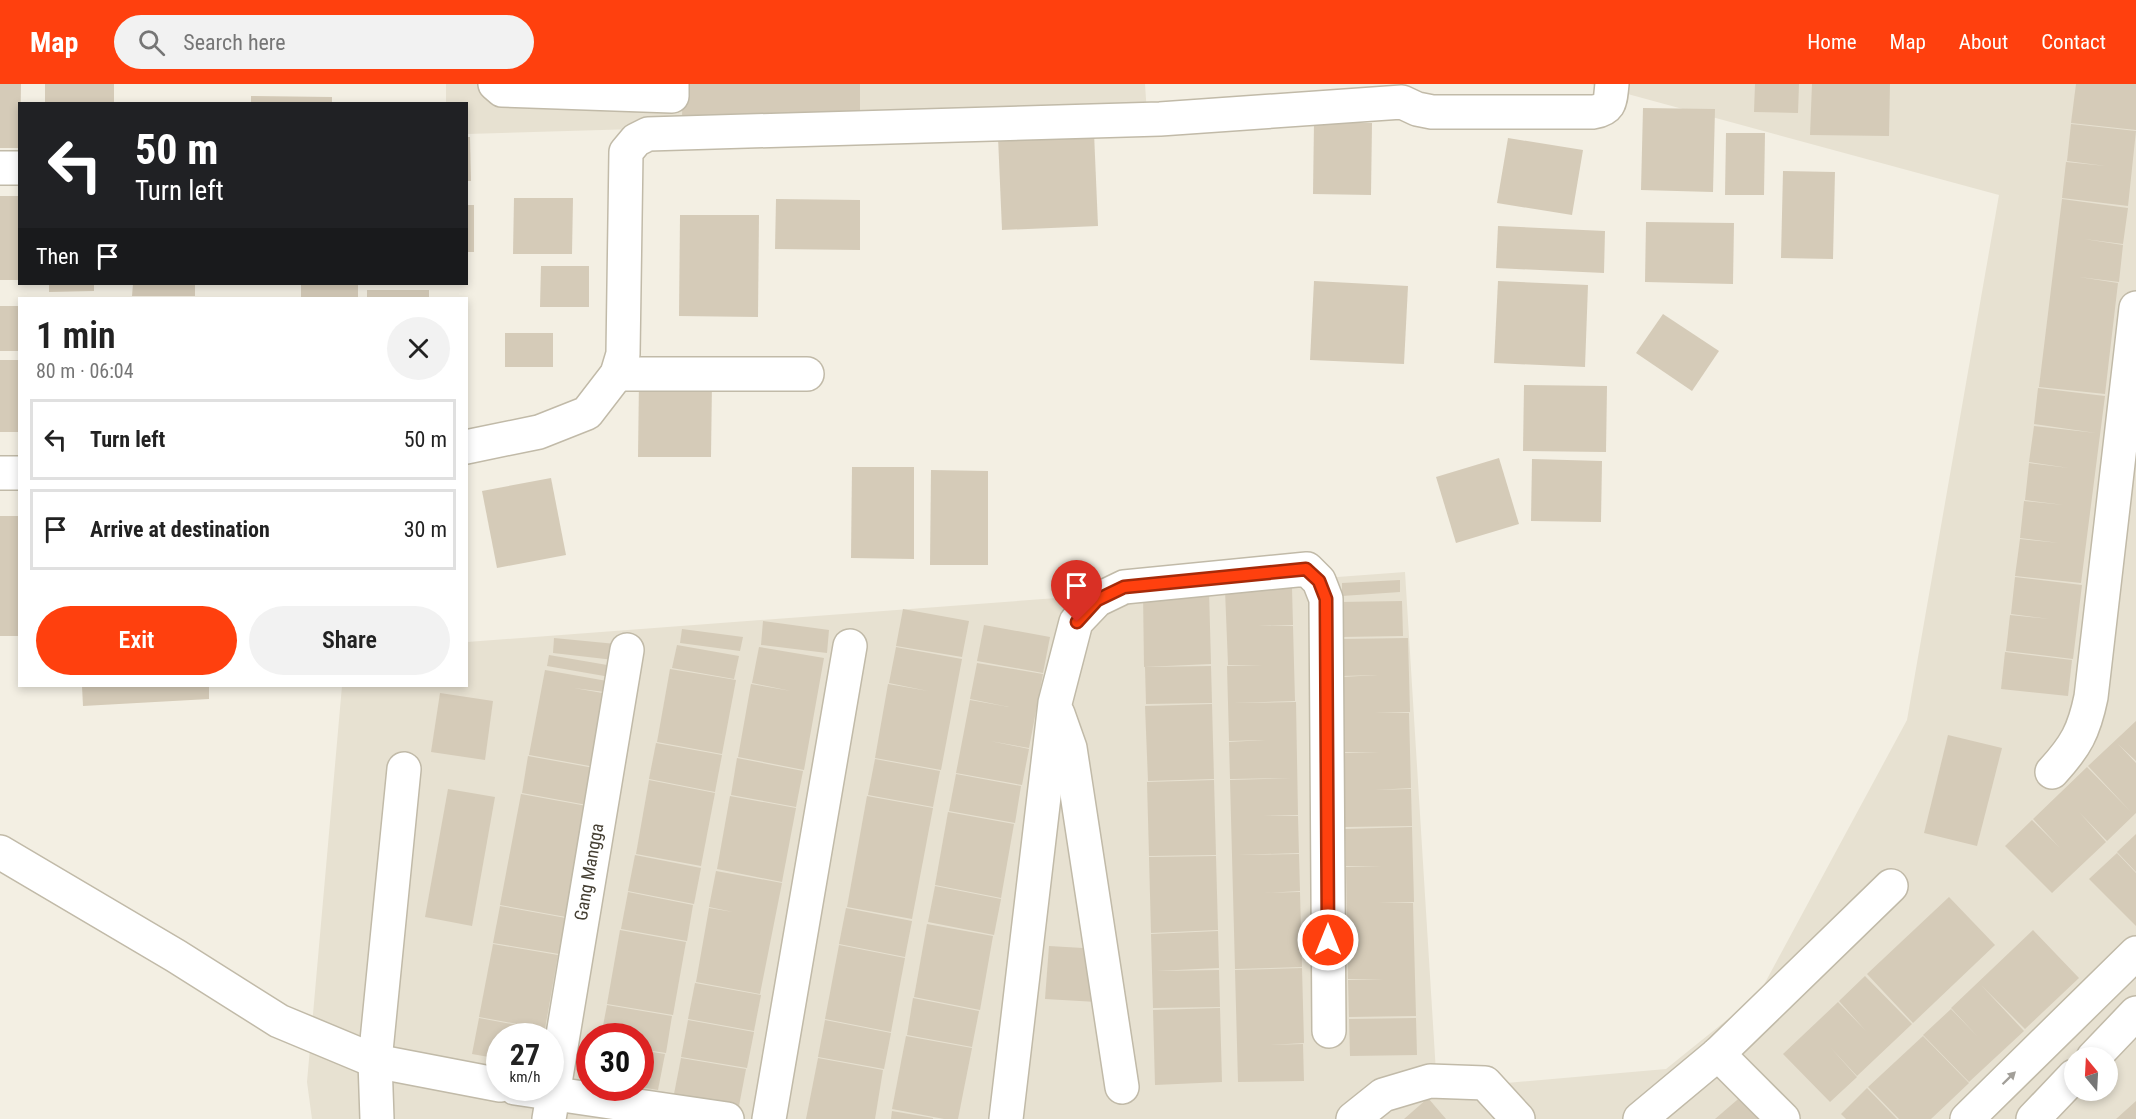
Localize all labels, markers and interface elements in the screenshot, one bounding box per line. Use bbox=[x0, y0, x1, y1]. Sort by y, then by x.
search box bbox=[114, 15, 534, 69]
text: Map bbox=[30, 26, 78, 59]
icon: search bbox=[135, 26, 168, 59]
text: Search here bbox=[183, 30, 286, 55]
text: Home bbox=[1807, 30, 1857, 54]
text: Map bbox=[1890, 30, 1926, 54]
text: About bbox=[1959, 30, 2008, 54]
text: Contact bbox=[2041, 30, 2106, 54]
text: 50 m bbox=[135, 125, 218, 174]
icon: left bbox=[36, 126, 114, 204]
text: Turn left bbox=[135, 175, 224, 207]
icon: arrive bbox=[91, 240, 124, 273]
text: Then bbox=[36, 244, 79, 269]
text: 1 min bbox=[36, 315, 116, 357]
button: close bbox=[387, 317, 450, 380]
text: 80 m · 06:04 bbox=[36, 359, 134, 383]
icon: left bbox=[39, 423, 72, 456]
text: Turn left bbox=[90, 427, 165, 452]
text: 50 m bbox=[404, 427, 447, 452]
icon: arrive bbox=[39, 513, 72, 546]
text: Arrive at destination bbox=[90, 517, 270, 542]
text: 30 m bbox=[404, 517, 447, 542]
pin bbox=[1051, 560, 1102, 622]
icon: arrive bbox=[1060, 569, 1093, 602]
button: Exit bbox=[36, 606, 237, 675]
button: Share bbox=[249, 606, 450, 675]
street label: Gang Mangga bbox=[570, 822, 607, 922]
position arrow bbox=[1296, 908, 1360, 972]
speed limit sign: 30 bbox=[576, 1023, 654, 1101]
text: 27 bbox=[510, 1037, 540, 1072]
north arrow bbox=[2064, 1047, 2118, 1101]
map controls bbox=[2064, 1047, 2118, 1101]
text: km/h bbox=[510, 1068, 540, 1086]
one-way arrow bbox=[2002, 1071, 2017, 1085]

